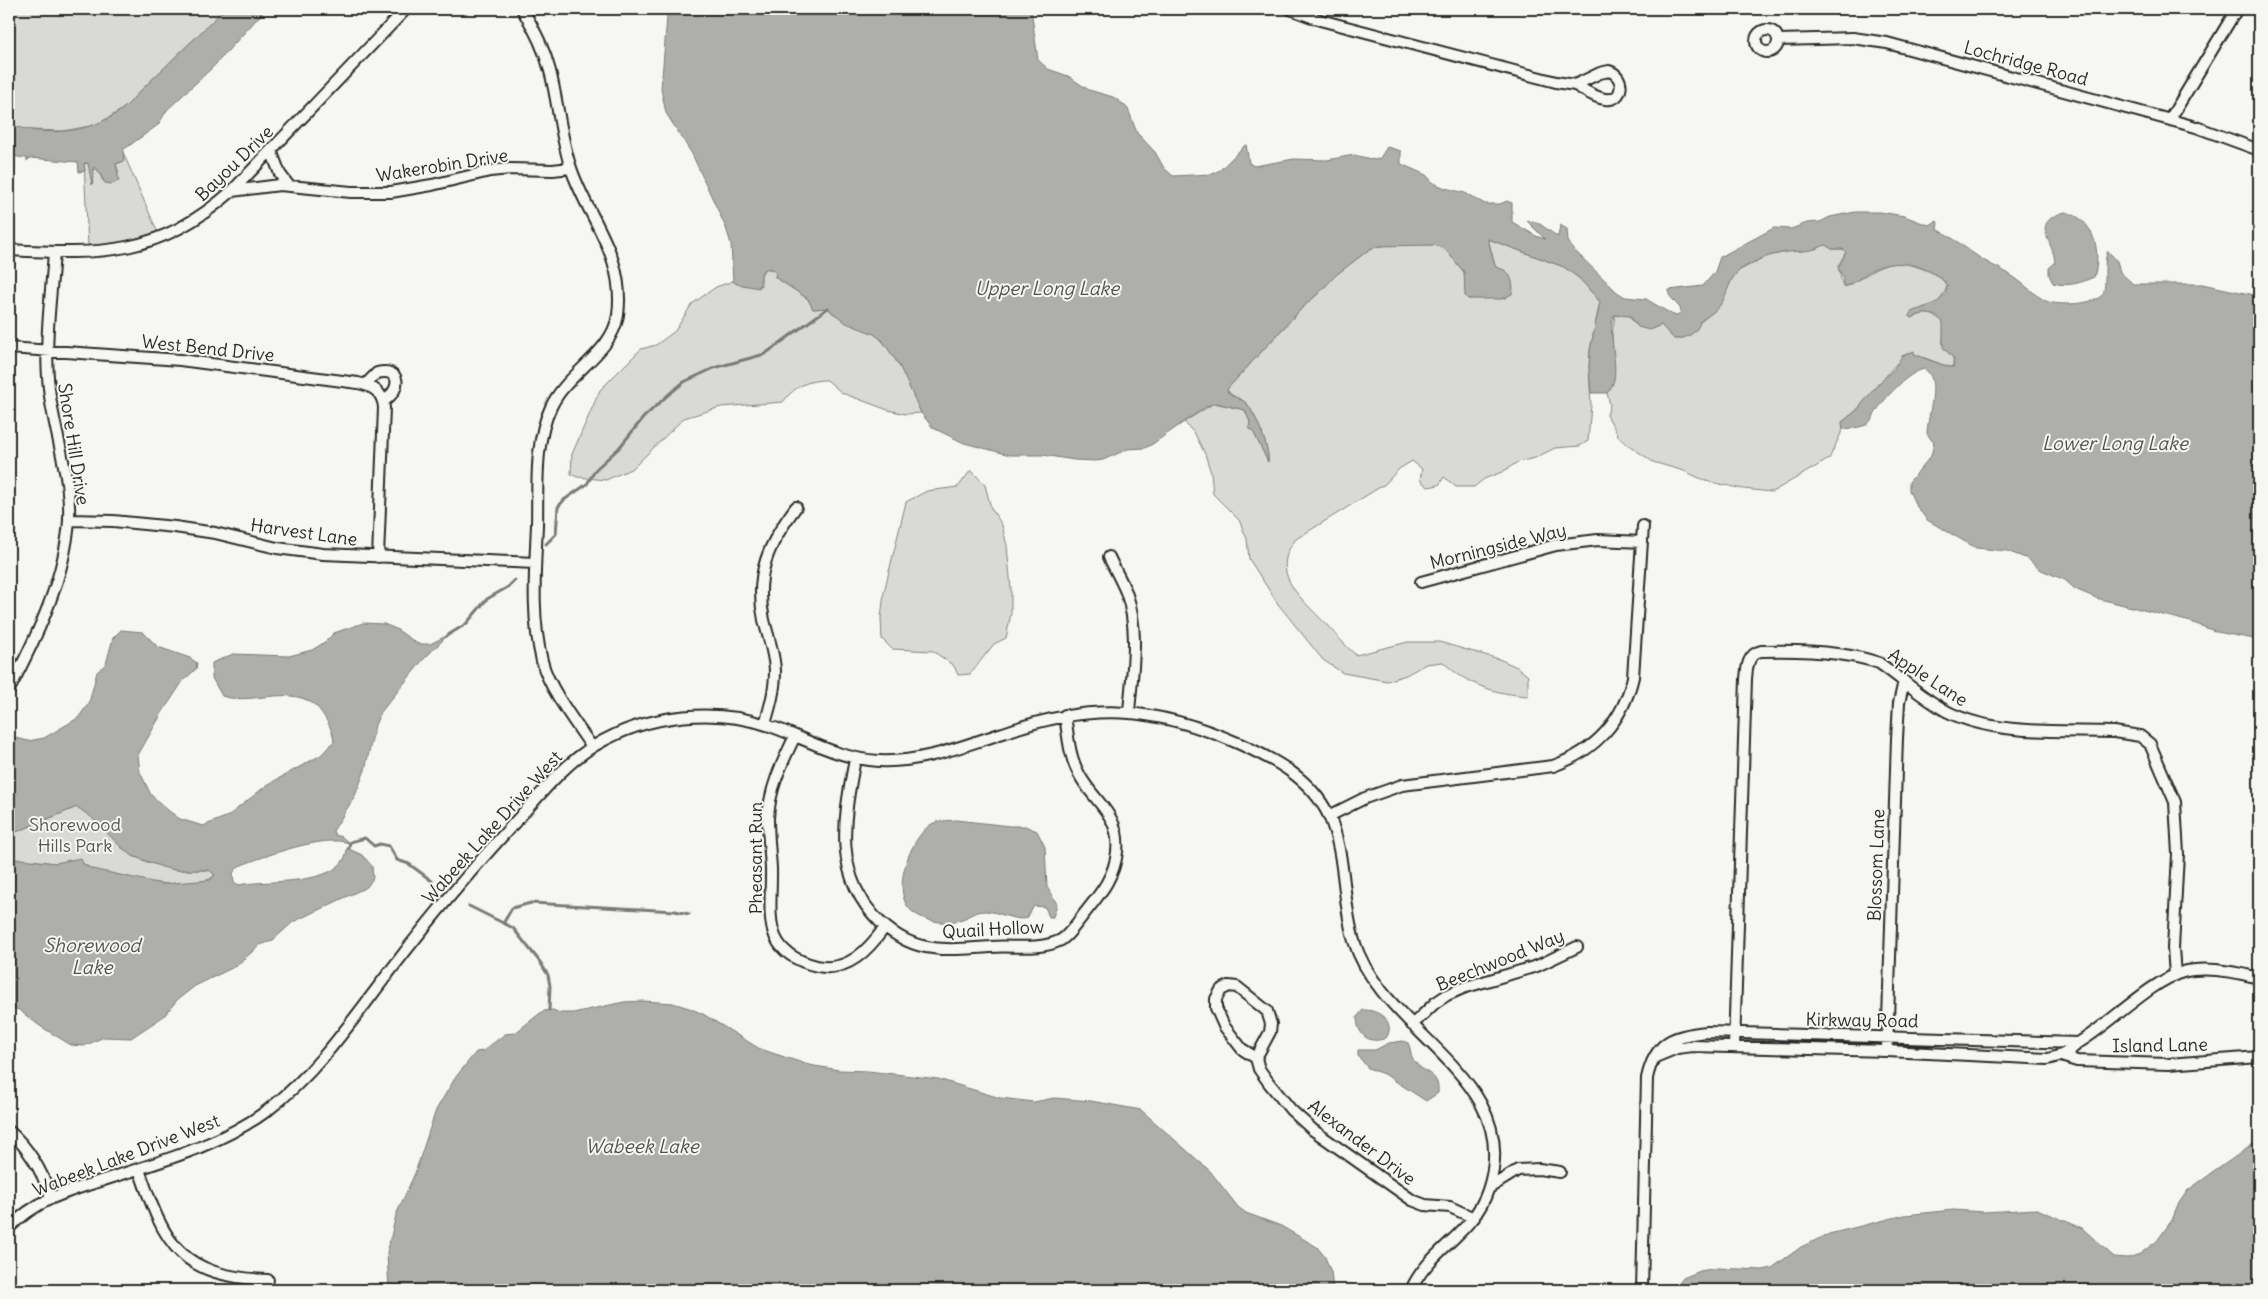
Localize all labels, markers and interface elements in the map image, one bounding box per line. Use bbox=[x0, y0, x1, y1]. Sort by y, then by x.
street label: Lochridge Road bbox=[1961, 35, 2091, 91]
street label: Bayou Drive bbox=[190, 120, 278, 206]
street label: Wakerobin Drive bbox=[374, 143, 510, 187]
water label: Upper Long Lake bbox=[975, 276, 1121, 300]
street label: West Bend Drive bbox=[141, 330, 275, 366]
street label: Shore Hill Drive bbox=[53, 381, 95, 507]
water label: Lower Long Lake bbox=[2042, 431, 2190, 455]
street label: Harvest Lane bbox=[249, 513, 359, 551]
street label: Morningside Way bbox=[1427, 518, 1569, 574]
street label: Apple Lane bbox=[1884, 643, 1972, 711]
street label: Wabeek Lake Drive West bbox=[417, 746, 567, 908]
street label: Pheasant Run bbox=[744, 802, 767, 914]
street label: Blossom Lane bbox=[1863, 808, 1889, 922]
park label: Shorewood Hills Park bbox=[29, 813, 121, 857]
street label: Quail Hollow bbox=[941, 915, 1045, 943]
street label: Beechwood Way bbox=[1433, 924, 1567, 996]
water label: Shorewood Lake bbox=[43, 933, 143, 979]
street label: Kirkway Road bbox=[1805, 1008, 1919, 1032]
street label: Island Lane bbox=[2112, 1033, 2208, 1057]
street label: Alexander Drive bbox=[1304, 1094, 1420, 1190]
street label: Wabeek Lake Drive West bbox=[29, 1109, 223, 1201]
water label: Wabeek Lake bbox=[585, 1134, 701, 1158]

